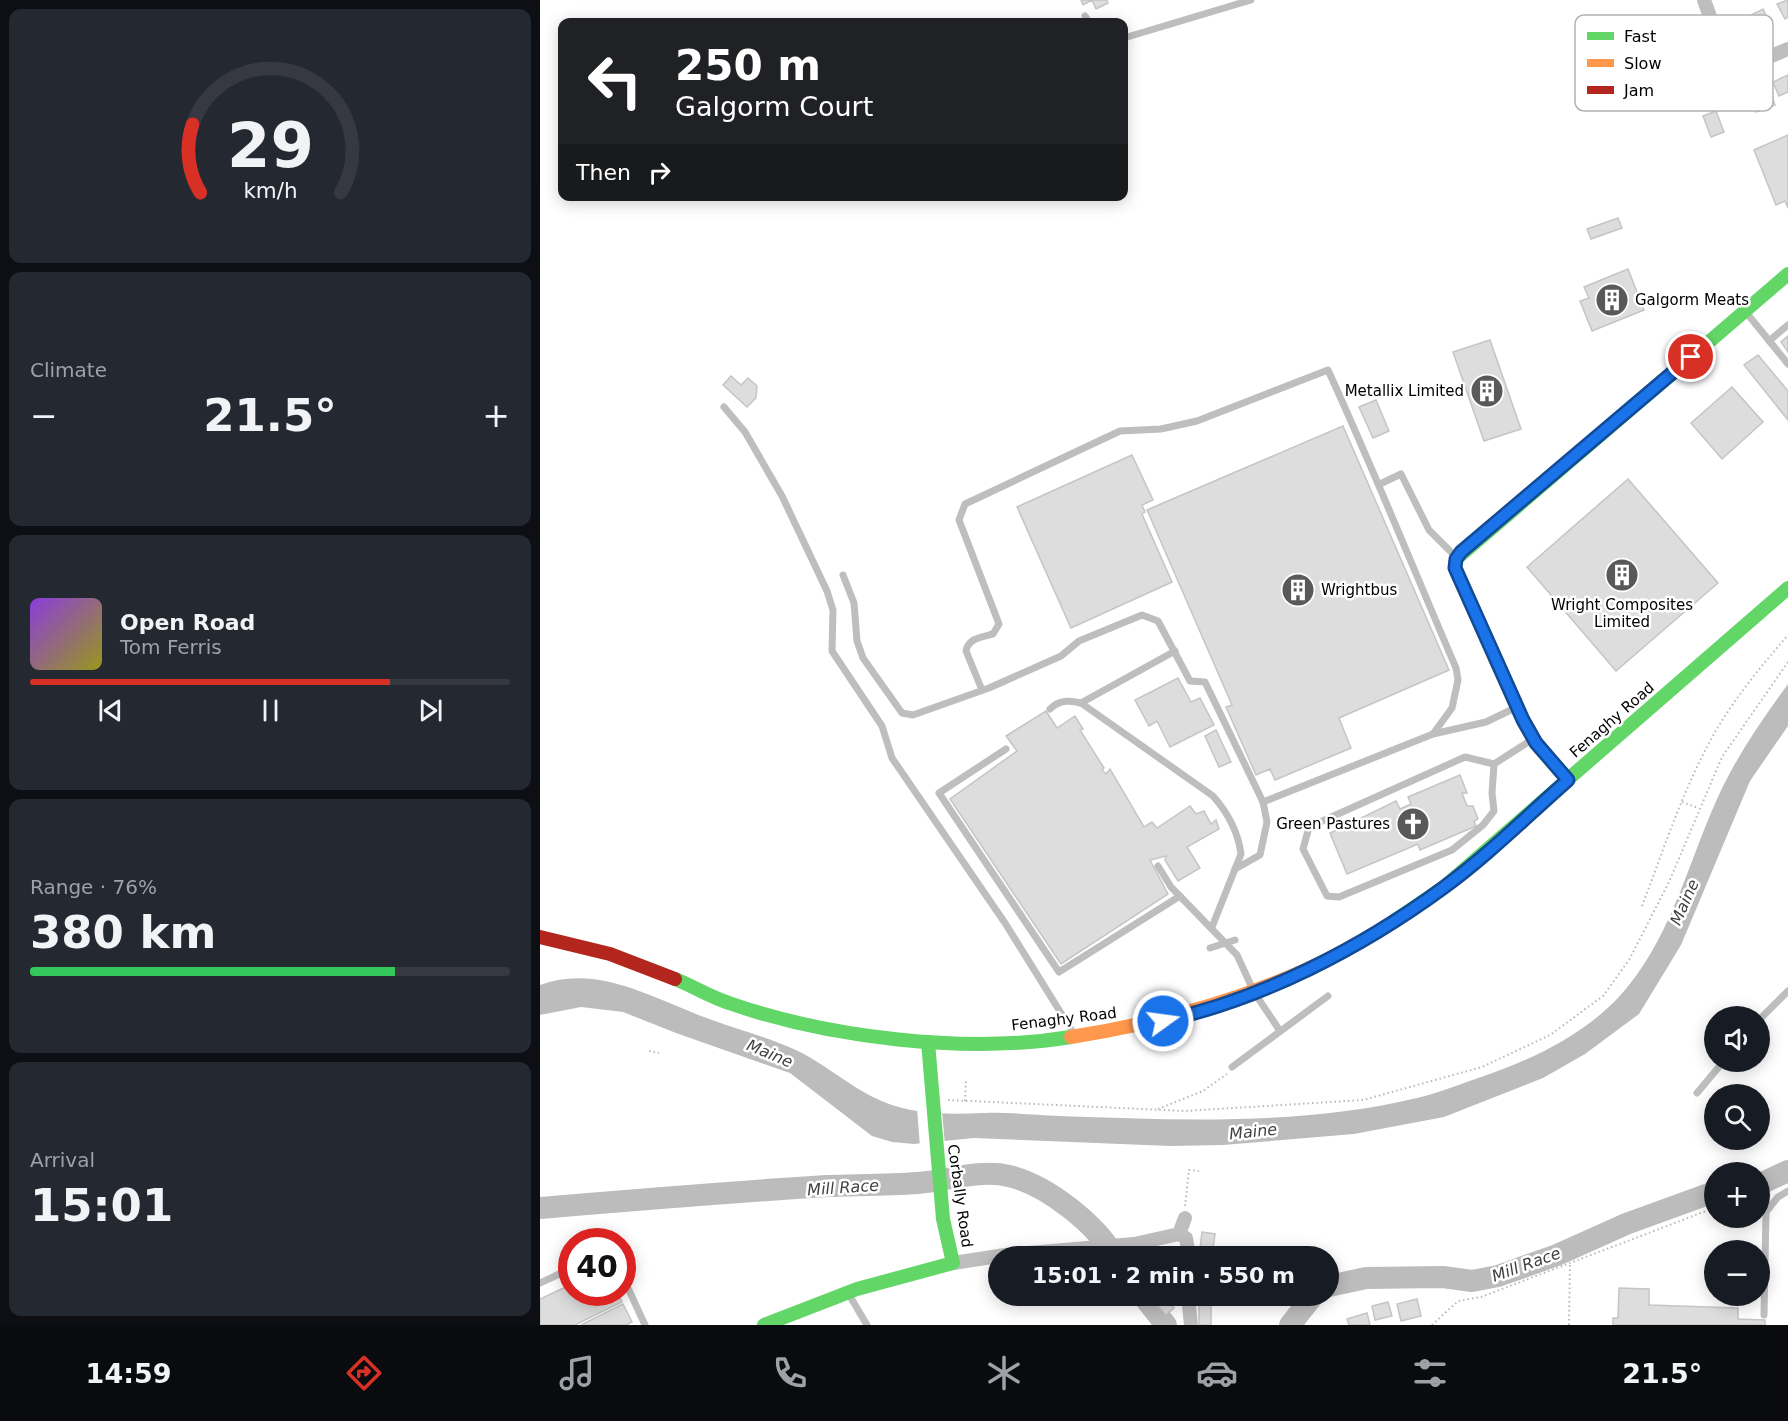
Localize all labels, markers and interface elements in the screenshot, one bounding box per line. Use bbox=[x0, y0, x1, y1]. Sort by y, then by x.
legend bbox=[1575, 15, 1773, 111]
text: Fast bbox=[1624, 27, 1656, 46]
text: 250 m bbox=[675, 41, 821, 90]
icon: left bbox=[576, 42, 654, 120]
text: Slow bbox=[1624, 54, 1661, 73]
text: Jam bbox=[1623, 81, 1654, 100]
text: Galgorm Court bbox=[675, 91, 873, 122]
text: 29 bbox=[227, 109, 313, 182]
icon: right bbox=[643, 156, 676, 189]
text: Then bbox=[576, 160, 631, 185]
text: km/h bbox=[243, 178, 297, 203]
building icon: Galgorm Meats bbox=[1594, 282, 1630, 318]
place label: Galgorm Meats bbox=[1635, 291, 1749, 309]
pin bbox=[1665, 331, 1716, 382]
icon: arrive bbox=[1674, 340, 1707, 373]
text: Climate bbox=[30, 358, 107, 382]
building icon: Metallix Limited bbox=[1469, 373, 1505, 409]
place label: Metallix Limited bbox=[1345, 382, 1464, 400]
text: 21.5° bbox=[203, 389, 337, 442]
text: − bbox=[30, 396, 58, 435]
text: + bbox=[482, 396, 510, 435]
building icon: Wright Composites Limited bbox=[1604, 557, 1640, 593]
building icon: Wrightbus bbox=[1280, 572, 1316, 608]
place label: Wrightbus bbox=[1321, 581, 1397, 599]
place label: Wright Composites Limited bbox=[1551, 596, 1693, 631]
text: Open Road bbox=[120, 610, 255, 635]
text: Tom Ferris bbox=[120, 635, 222, 659]
street label: Fenaghy Road bbox=[1566, 678, 1658, 762]
icon: previous bbox=[94, 694, 127, 727]
icon: pause bbox=[254, 694, 287, 727]
icon: next bbox=[414, 694, 447, 727]
church icon: Green Pastures bbox=[1395, 806, 1431, 842]
place label: Green Pastures bbox=[1276, 815, 1390, 833]
text: Range · 76% bbox=[30, 875, 157, 899]
water label: Maine bbox=[1666, 876, 1703, 928]
text: 380 km bbox=[30, 906, 216, 959]
position arrow bbox=[1131, 989, 1195, 1053]
street label: Fenaghy Road bbox=[1010, 1004, 1118, 1034]
map controls bbox=[1704, 1006, 1770, 1306]
button: sound bbox=[1704, 1006, 1770, 1072]
water label: Maine bbox=[744, 1035, 796, 1072]
button: search bbox=[1704, 1084, 1770, 1150]
water label: Maine bbox=[1228, 1120, 1278, 1143]
street label: Corbally Road bbox=[944, 1143, 976, 1249]
text: Arrival bbox=[30, 1148, 95, 1172]
button: + bbox=[1704, 1162, 1770, 1228]
water label: Mill Race bbox=[807, 1176, 880, 1199]
text: 15:01 bbox=[30, 1179, 173, 1232]
speed limit sign: 40 bbox=[558, 1228, 636, 1306]
button: − bbox=[1704, 1240, 1770, 1306]
water label: Mill Race bbox=[1489, 1243, 1563, 1286]
text: 15:01 · 2 min · 550 m bbox=[1032, 1263, 1295, 1288]
icon: directions bbox=[343, 1352, 385, 1394]
icon: music bbox=[556, 1352, 598, 1394]
icon: phone bbox=[769, 1352, 811, 1394]
icon: climate bbox=[983, 1352, 1025, 1394]
icon: car bbox=[1196, 1352, 1238, 1394]
icon: filters bbox=[1409, 1352, 1451, 1394]
text: 14:59 bbox=[86, 1358, 172, 1389]
text: 21.5° bbox=[1622, 1358, 1702, 1389]

